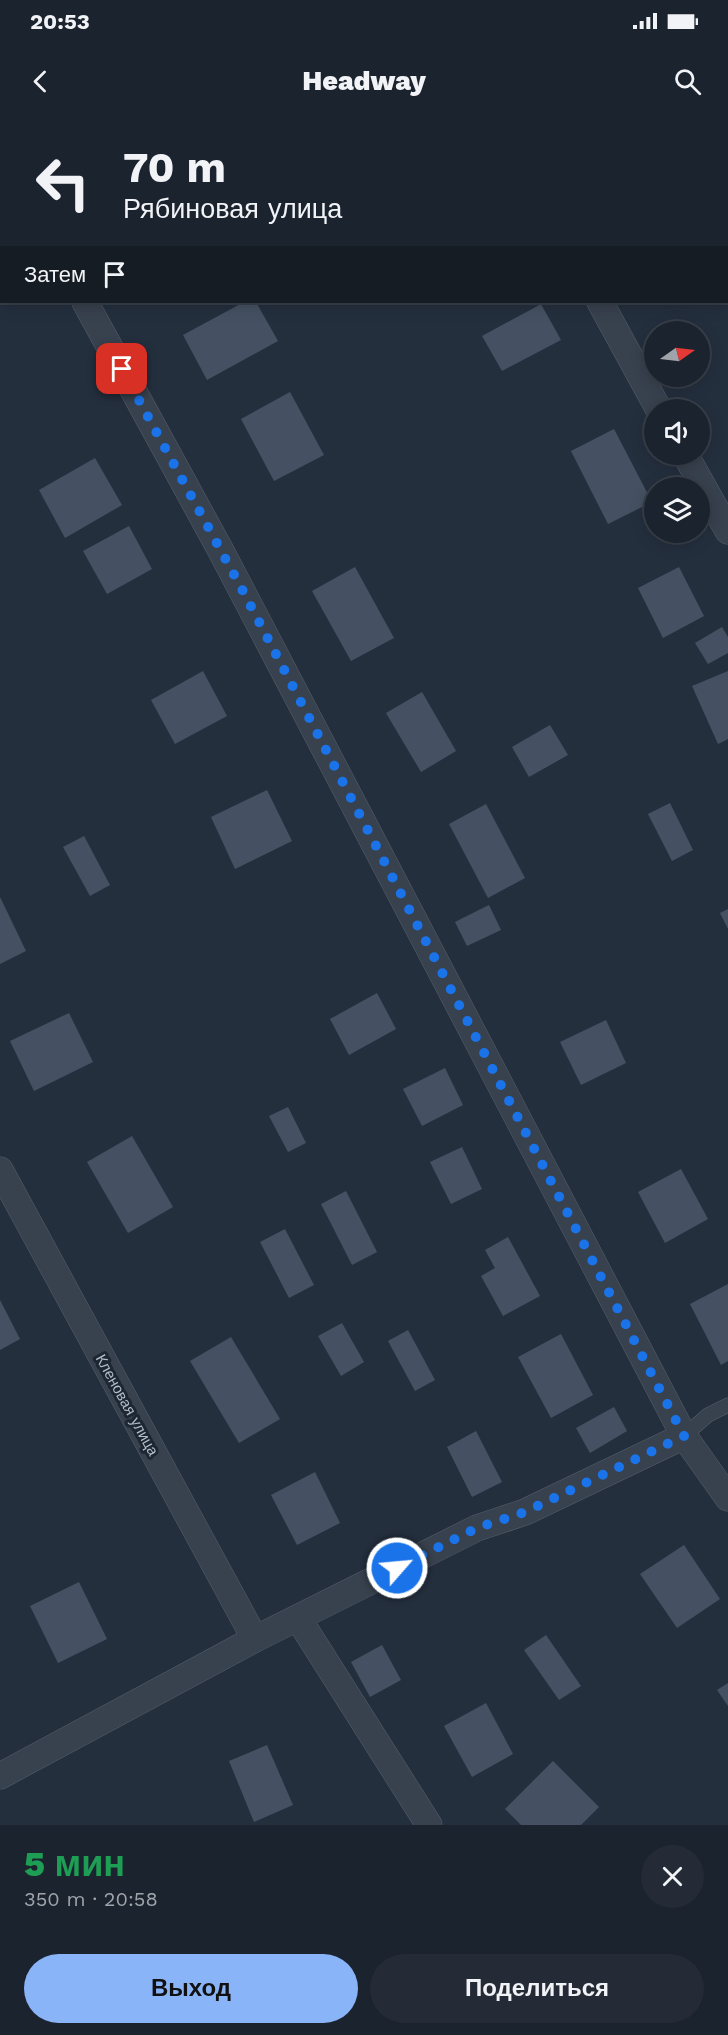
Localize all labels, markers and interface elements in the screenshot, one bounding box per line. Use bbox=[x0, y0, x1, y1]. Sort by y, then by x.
text: 20:53 bbox=[30, 9, 90, 34]
icon: back bbox=[24, 65, 57, 98]
text: Headway bbox=[302, 65, 426, 97]
icon: search bbox=[671, 65, 704, 98]
text: 70 m bbox=[123, 143, 226, 192]
icon: left bbox=[24, 144, 102, 222]
text: Рябиновая улица bbox=[123, 193, 342, 225]
icon: arrive bbox=[98, 258, 131, 291]
text: Затем bbox=[24, 262, 86, 287]
north arrow bbox=[644, 321, 710, 387]
map controls bbox=[644, 321, 710, 543]
pin bbox=[96, 343, 147, 394]
icon: arrive bbox=[105, 352, 138, 385]
button: sound bbox=[644, 399, 710, 465]
button: layers bbox=[644, 477, 710, 543]
street label: Кленовая улица bbox=[92, 1351, 163, 1459]
position arrow bbox=[365, 1536, 429, 1600]
text: 5 мин bbox=[24, 1843, 125, 1885]
button: close bbox=[641, 1845, 704, 1908]
text: 350 m · 20:58 bbox=[24, 1887, 158, 1911]
button: Выход bbox=[24, 1954, 358, 2023]
button: Поделиться bbox=[370, 1954, 704, 2023]

